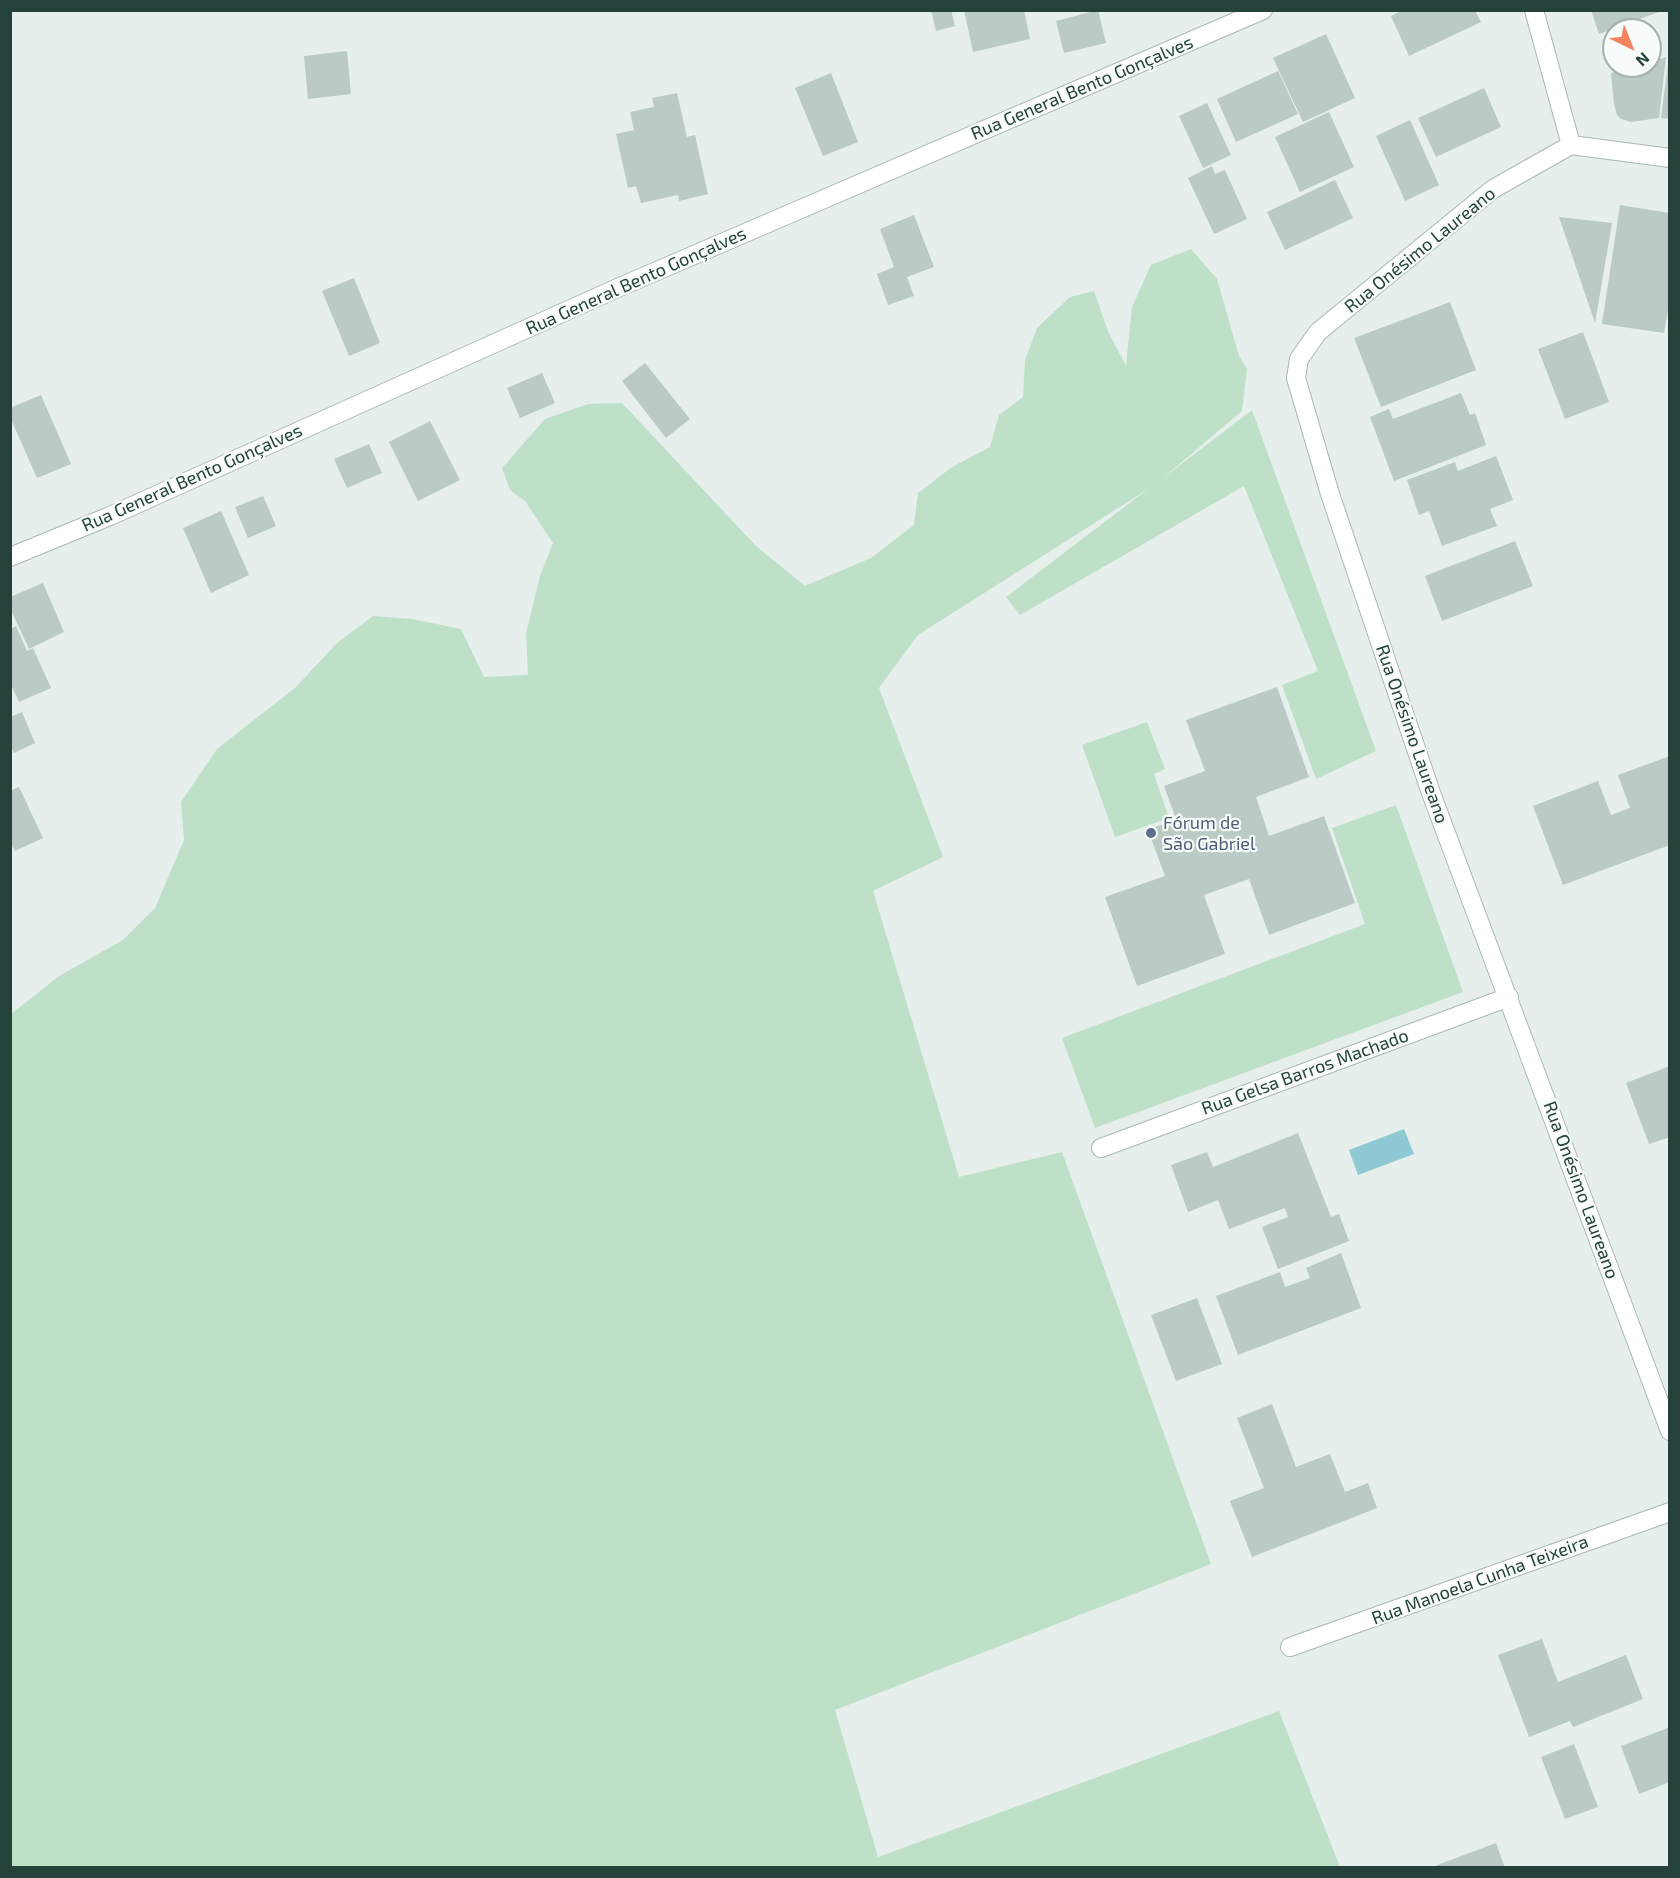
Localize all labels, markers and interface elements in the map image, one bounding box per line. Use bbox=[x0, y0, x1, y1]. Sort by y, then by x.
north arrow bbox=[1602, 18, 1662, 78]
street label: Rua General Bento Gonçalves bbox=[968, 31, 1196, 145]
text: N bbox=[1633, 49, 1654, 71]
street label: Rua Onésimo Laureano bbox=[1340, 183, 1500, 317]
street label: Rua General Bento Gonçalves bbox=[522, 223, 750, 339]
street label: Rua General Bento Gonçalves bbox=[78, 420, 306, 536]
street label: Rua Onésimo Laureano bbox=[1371, 642, 1453, 826]
place label: Fórum de São Gabriel bbox=[1163, 812, 1255, 854]
marker: Fórum de São Gabriel bbox=[1144, 826, 1158, 840]
street label: Rua Gelsa Barros Machado bbox=[1199, 1024, 1411, 1120]
street label: Rua Onésimo Laureano bbox=[1539, 1098, 1623, 1282]
street label: Rua Manoela Cunha Teixeira bbox=[1369, 1531, 1591, 1629]

